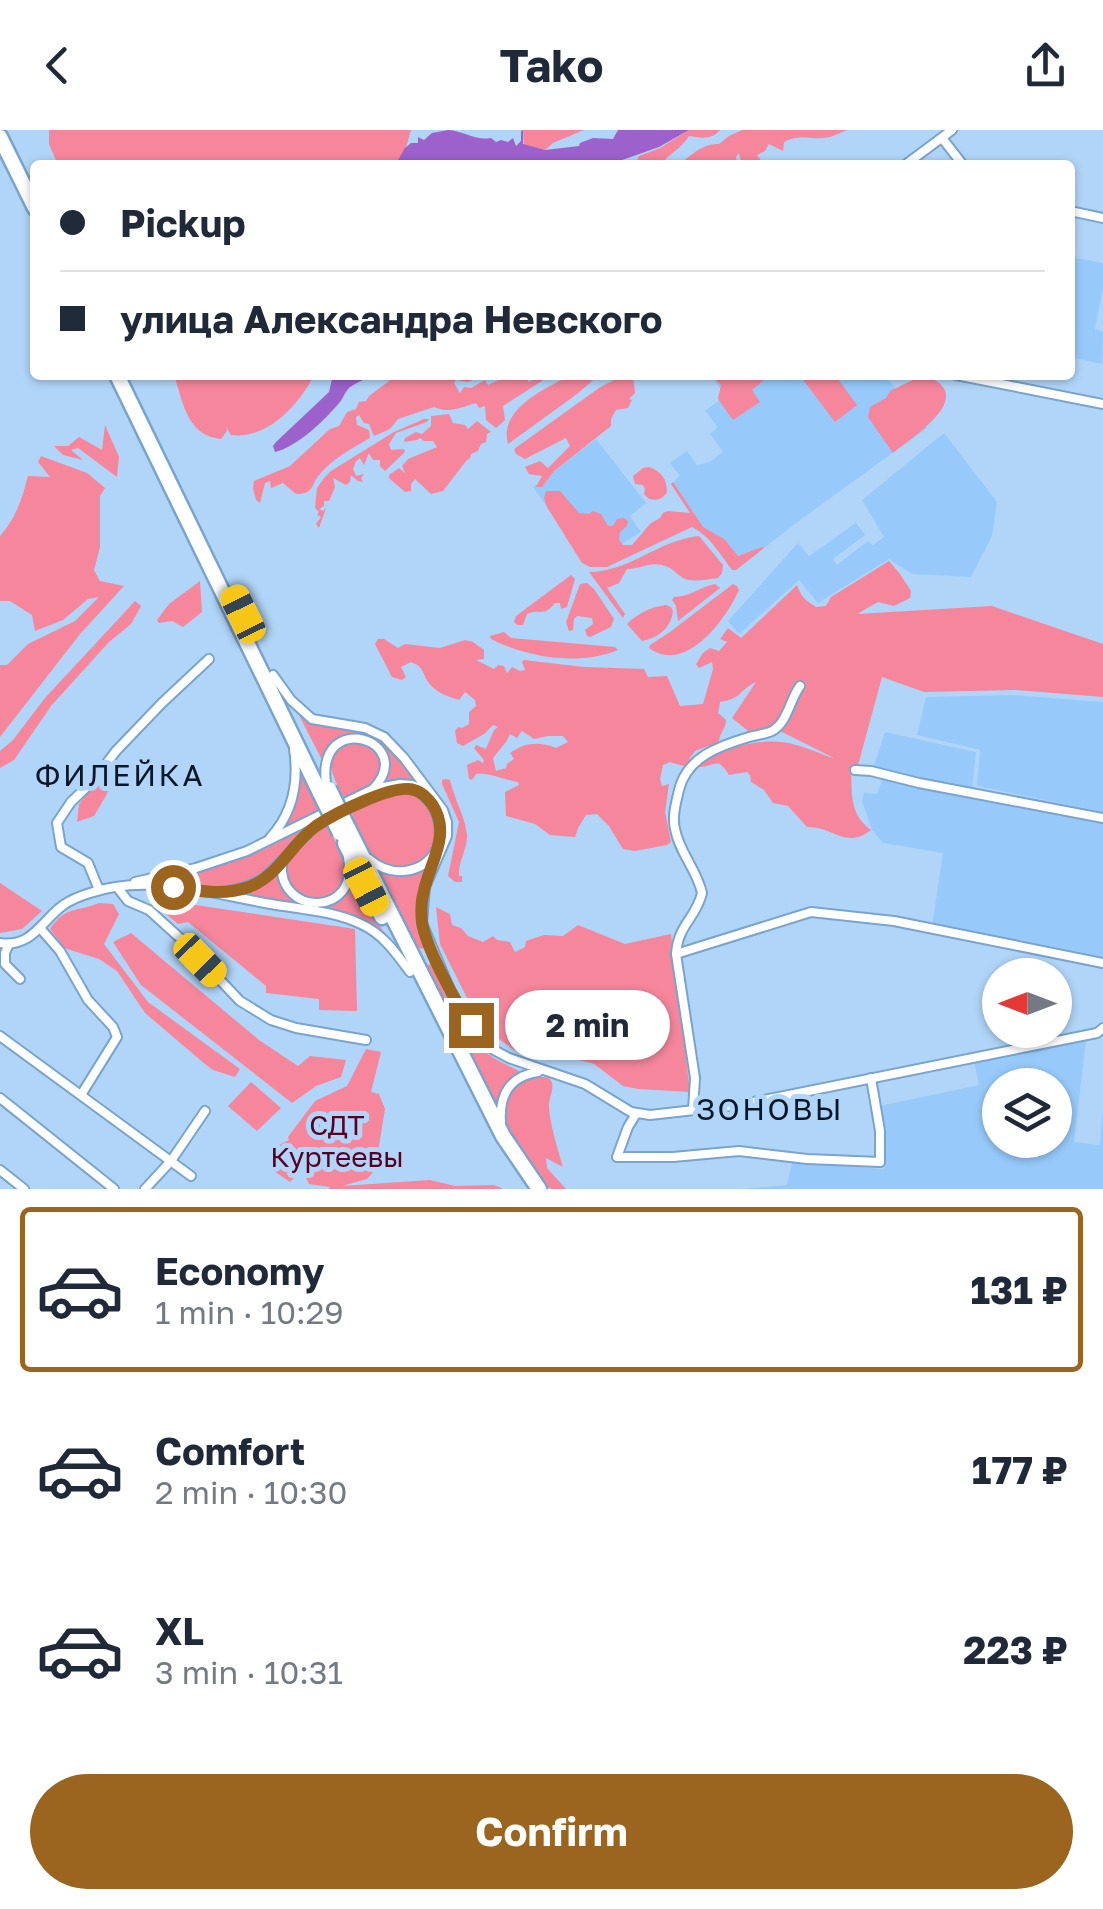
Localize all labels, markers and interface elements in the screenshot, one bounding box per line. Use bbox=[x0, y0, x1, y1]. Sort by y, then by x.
icon: back bbox=[30, 38, 85, 93]
text: Tako bbox=[500, 38, 603, 92]
icon: share bbox=[1018, 38, 1073, 93]
text: Pickup bbox=[120, 200, 246, 245]
text: улица Александра Невского bbox=[120, 296, 663, 341]
car bbox=[216, 580, 270, 648]
district label: ФИЛЕЙКА bbox=[35, 757, 205, 793]
car bbox=[339, 853, 393, 921]
route start bbox=[151, 865, 196, 910]
car bbox=[168, 928, 232, 992]
north arrow bbox=[982, 958, 1072, 1048]
map controls bbox=[982, 958, 1072, 1158]
callout: 2 min bbox=[506, 990, 671, 1060]
route end bbox=[449, 1003, 494, 1048]
text: 2 min bbox=[546, 1006, 629, 1044]
button: layers bbox=[982, 1068, 1072, 1158]
district label: ЗОНОВЫ bbox=[696, 1091, 844, 1127]
park label: СДТ Куртеевы bbox=[270, 1108, 404, 1173]
icon: car bbox=[35, 1245, 125, 1335]
text: Economy bbox=[155, 1248, 324, 1293]
text: 131 ₽ bbox=[971, 1267, 1068, 1312]
text: 1 min · 10:29 bbox=[155, 1293, 344, 1331]
icon: car bbox=[35, 1425, 125, 1515]
text: Comfort bbox=[155, 1428, 305, 1473]
text: 177 ₽ bbox=[972, 1447, 1068, 1492]
text: 2 min · 10:30 bbox=[155, 1473, 347, 1511]
icon: car bbox=[35, 1605, 125, 1695]
text: XL bbox=[155, 1608, 204, 1653]
text: 223 ₽ bbox=[963, 1627, 1068, 1672]
text: 3 min · 10:31 bbox=[155, 1653, 343, 1691]
button: Confirm bbox=[30, 1774, 1073, 1889]

